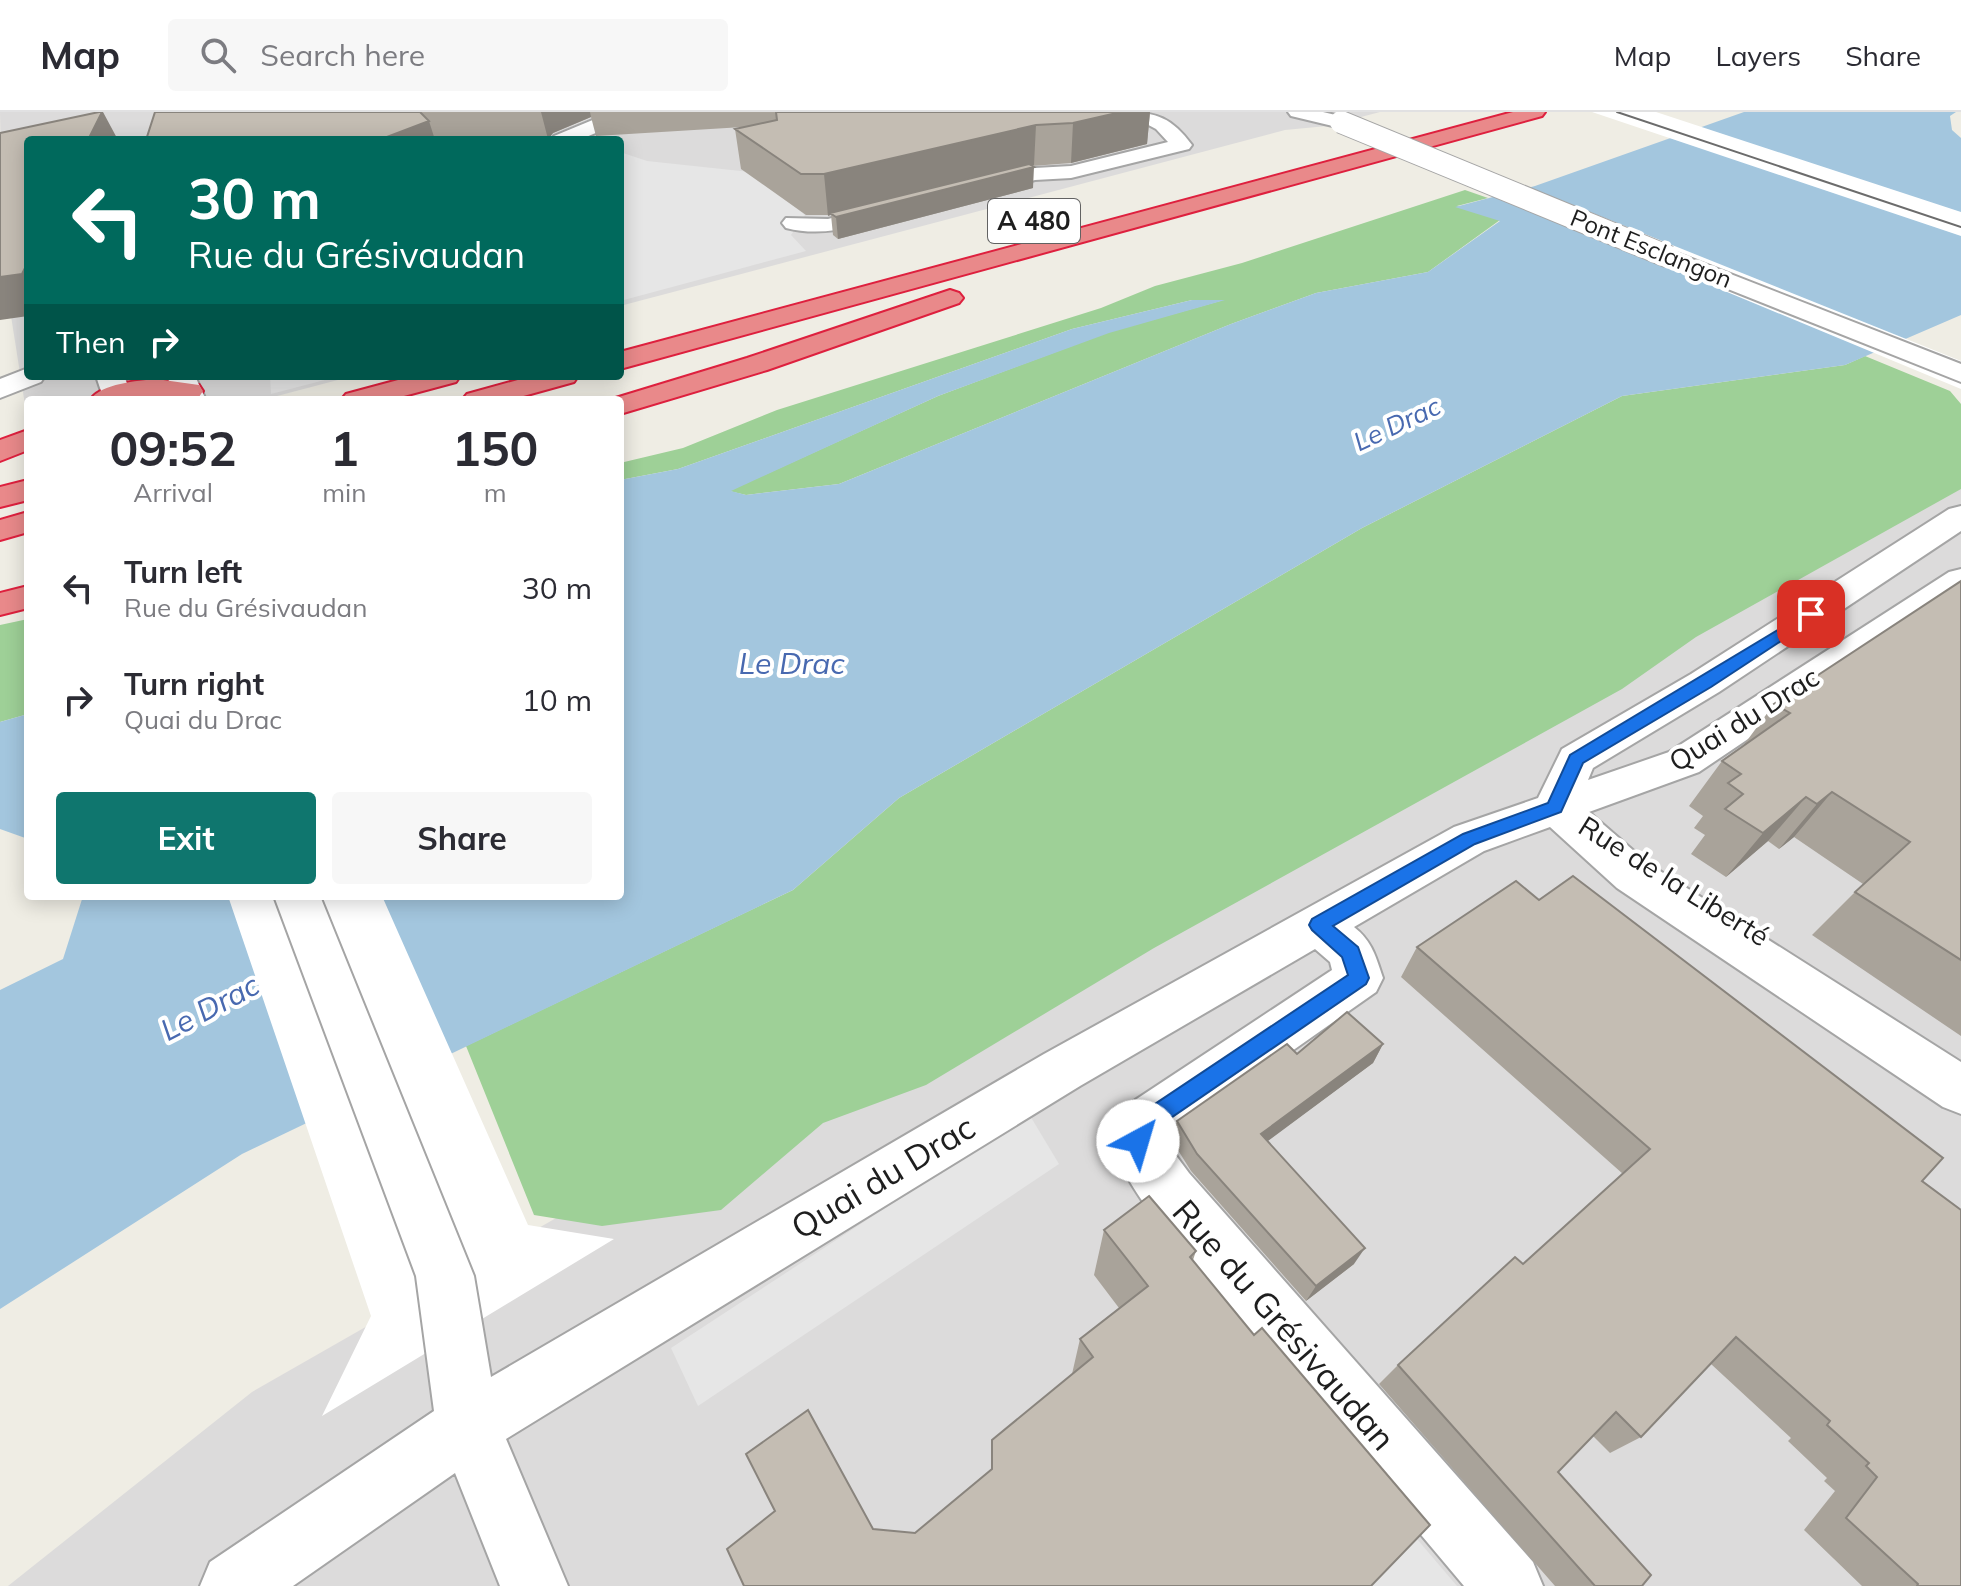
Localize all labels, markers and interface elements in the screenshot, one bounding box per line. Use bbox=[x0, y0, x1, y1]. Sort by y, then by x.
search box bbox=[168, 19, 728, 91]
text: Map bbox=[40, 31, 120, 79]
icon: search bbox=[196, 33, 240, 77]
text: Search here bbox=[260, 36, 425, 74]
text: Map bbox=[1614, 38, 1671, 73]
text: Layers bbox=[1715, 38, 1801, 73]
text: Share bbox=[1845, 38, 1921, 73]
text: 30 m bbox=[188, 163, 321, 233]
icon: left bbox=[56, 168, 160, 272]
road number: A 480 bbox=[988, 199, 1080, 243]
street label: Pont Esclangon bbox=[1566, 202, 1737, 294]
text: Rue du Grésivaudan bbox=[188, 232, 525, 277]
icon: right bbox=[142, 320, 186, 364]
text: Then bbox=[56, 323, 126, 361]
water label: Le Drac bbox=[1348, 389, 1446, 458]
text: 09:52 bbox=[110, 418, 237, 478]
text: 1 bbox=[330, 418, 359, 478]
text: 150 bbox=[452, 418, 538, 478]
text: Arrival bbox=[133, 476, 213, 509]
text: min bbox=[322, 476, 366, 509]
text: m bbox=[484, 476, 507, 509]
text: Turn left bbox=[124, 553, 242, 591]
icon: left bbox=[56, 566, 100, 610]
text: 30 m bbox=[522, 569, 592, 607]
pin bbox=[1777, 580, 1845, 648]
text: Rue du Grésivaudan bbox=[124, 591, 367, 624]
icon: arrive bbox=[1789, 592, 1833, 636]
water label: Le Drac bbox=[739, 644, 845, 682]
street label: Quai du Drac bbox=[1662, 659, 1825, 779]
text: Turn right bbox=[124, 665, 264, 703]
icon: right bbox=[56, 678, 100, 722]
text: 10 m bbox=[522, 681, 592, 719]
text: Quai du Drac bbox=[124, 703, 282, 736]
button: Exit bbox=[56, 792, 316, 884]
button: Share bbox=[332, 792, 592, 884]
street label: Rue de la Liberté bbox=[1573, 808, 1776, 953]
water label: Le Drac bbox=[154, 965, 266, 1049]
position arrow bbox=[1096, 1099, 1180, 1183]
street label: Quai du Drac bbox=[783, 1105, 983, 1248]
street label: Rue du Grésivaudan bbox=[1164, 1190, 1405, 1459]

